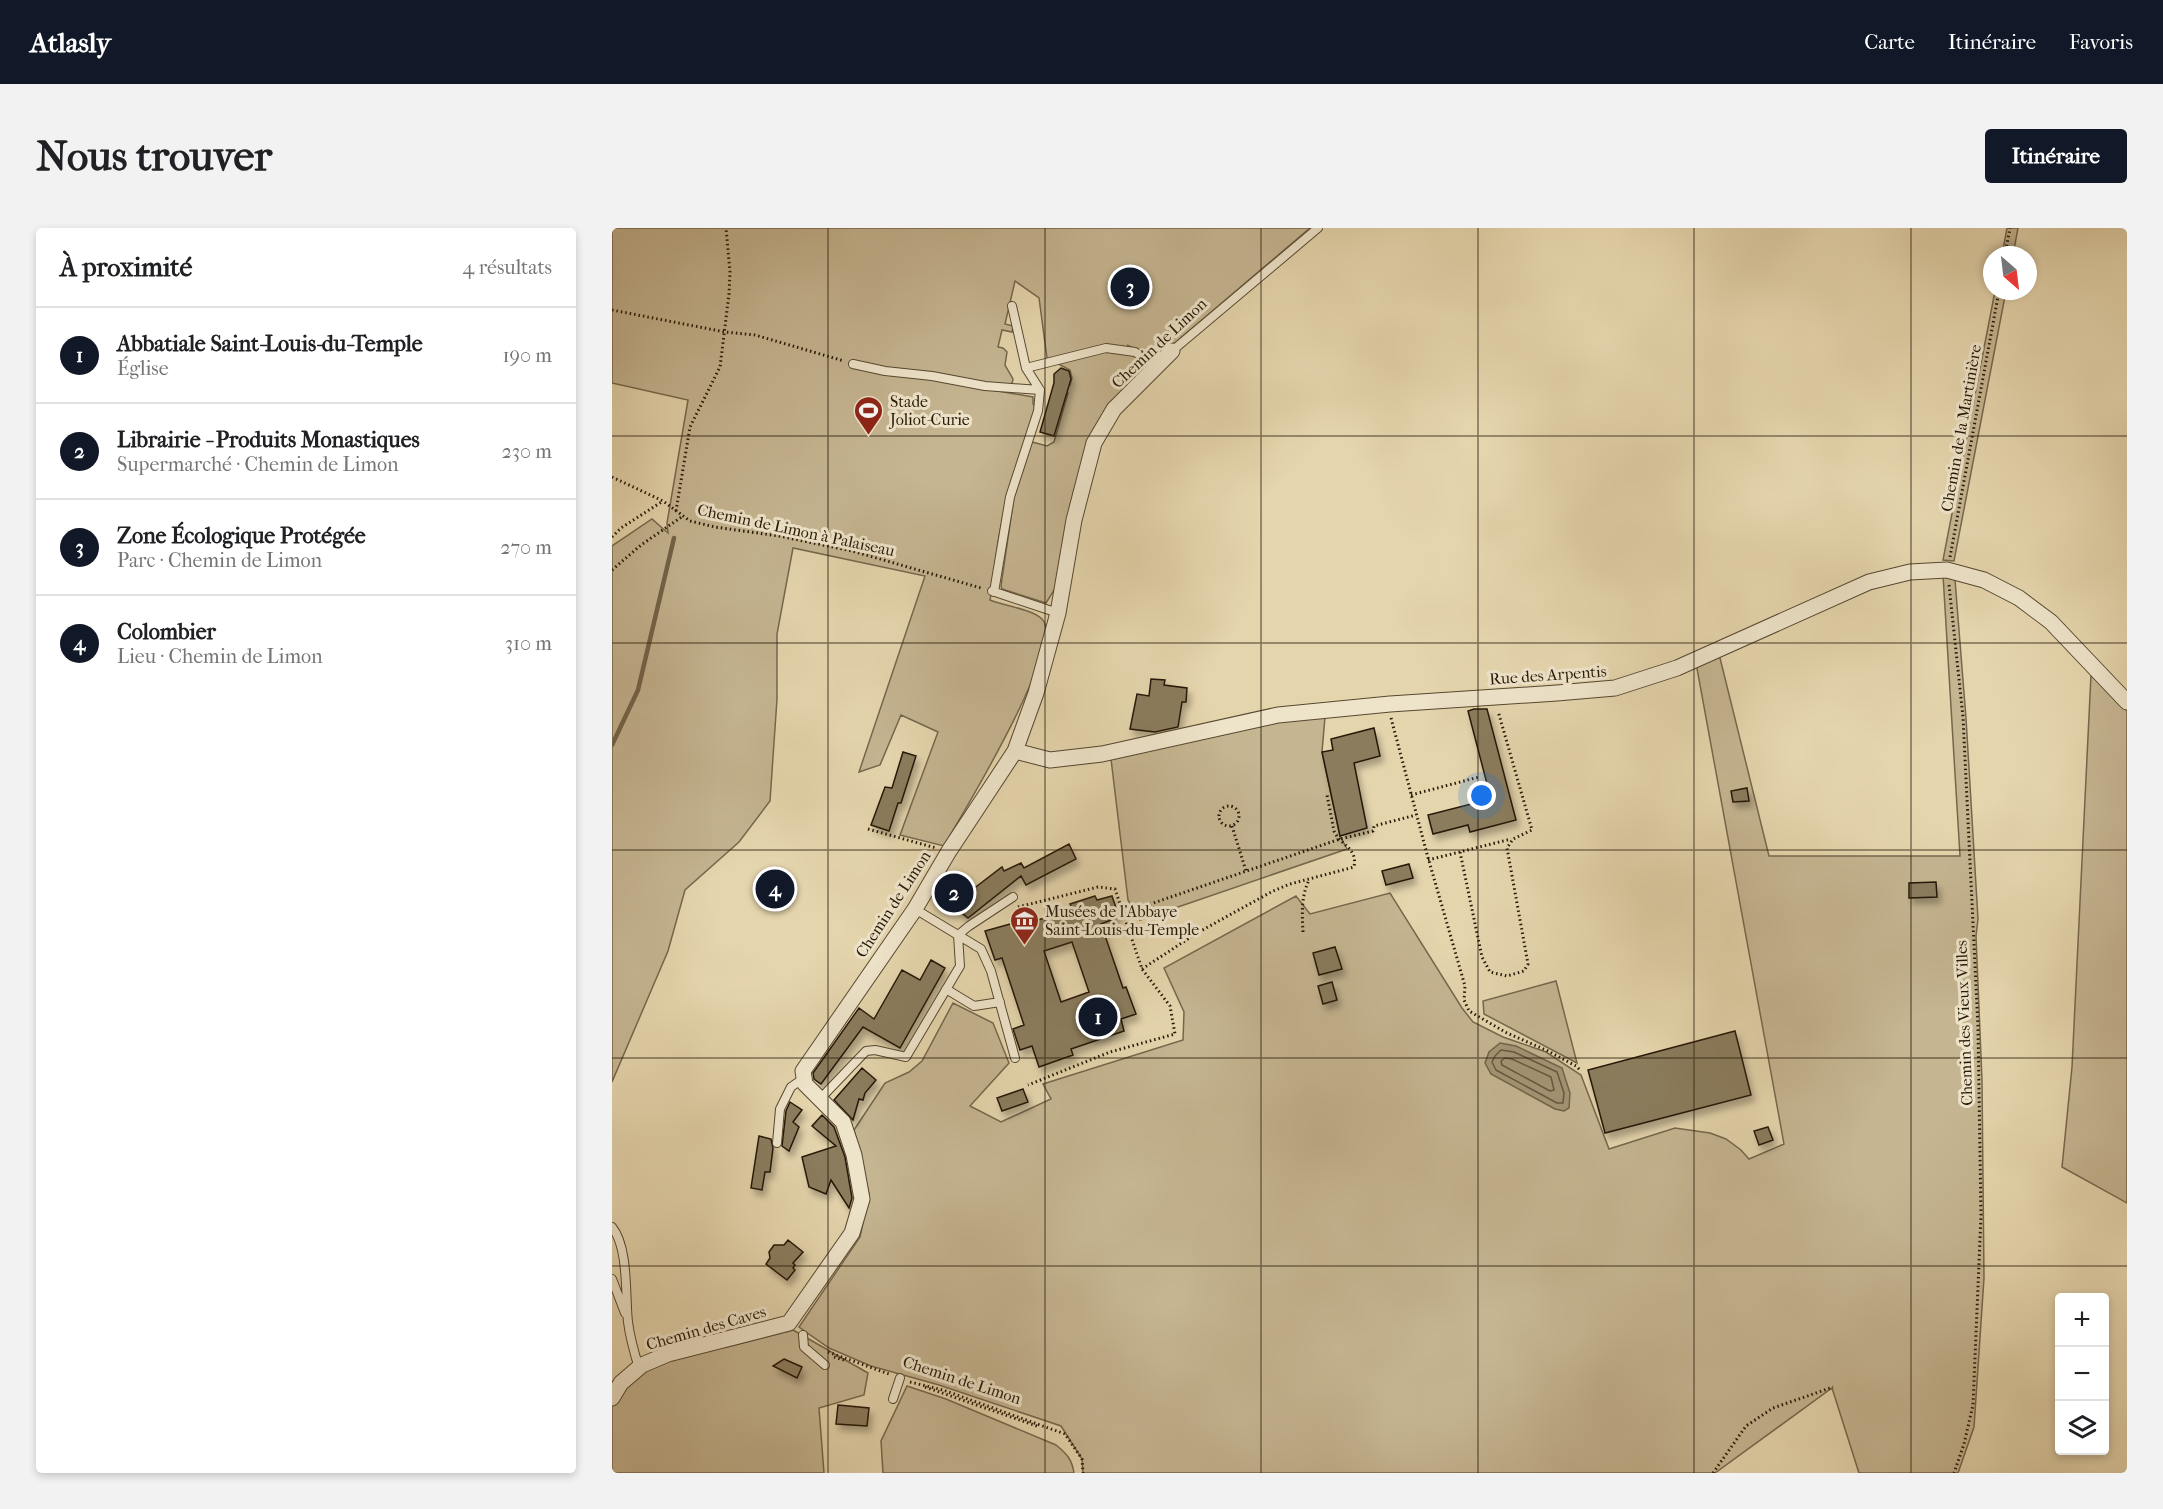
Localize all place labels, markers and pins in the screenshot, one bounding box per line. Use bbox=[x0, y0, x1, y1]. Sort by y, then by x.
pin: 3 bbox=[1110, 264, 1150, 310]
place label: Stade Joliot-Curie bbox=[888, 392, 970, 429]
sports icon: Stade Joliot-Curie bbox=[853, 394, 885, 436]
pin: 4 bbox=[756, 866, 794, 912]
pin: 2 bbox=[934, 870, 974, 916]
place label: Musées de l'Abbaye Saint-Louis-du-Temple bbox=[1045, 902, 1199, 939]
museum icon: Musées de l'Abbaye Saint-Louis-du-Temple bbox=[1008, 904, 1040, 946]
pin: 1 bbox=[1078, 994, 1118, 1040]

